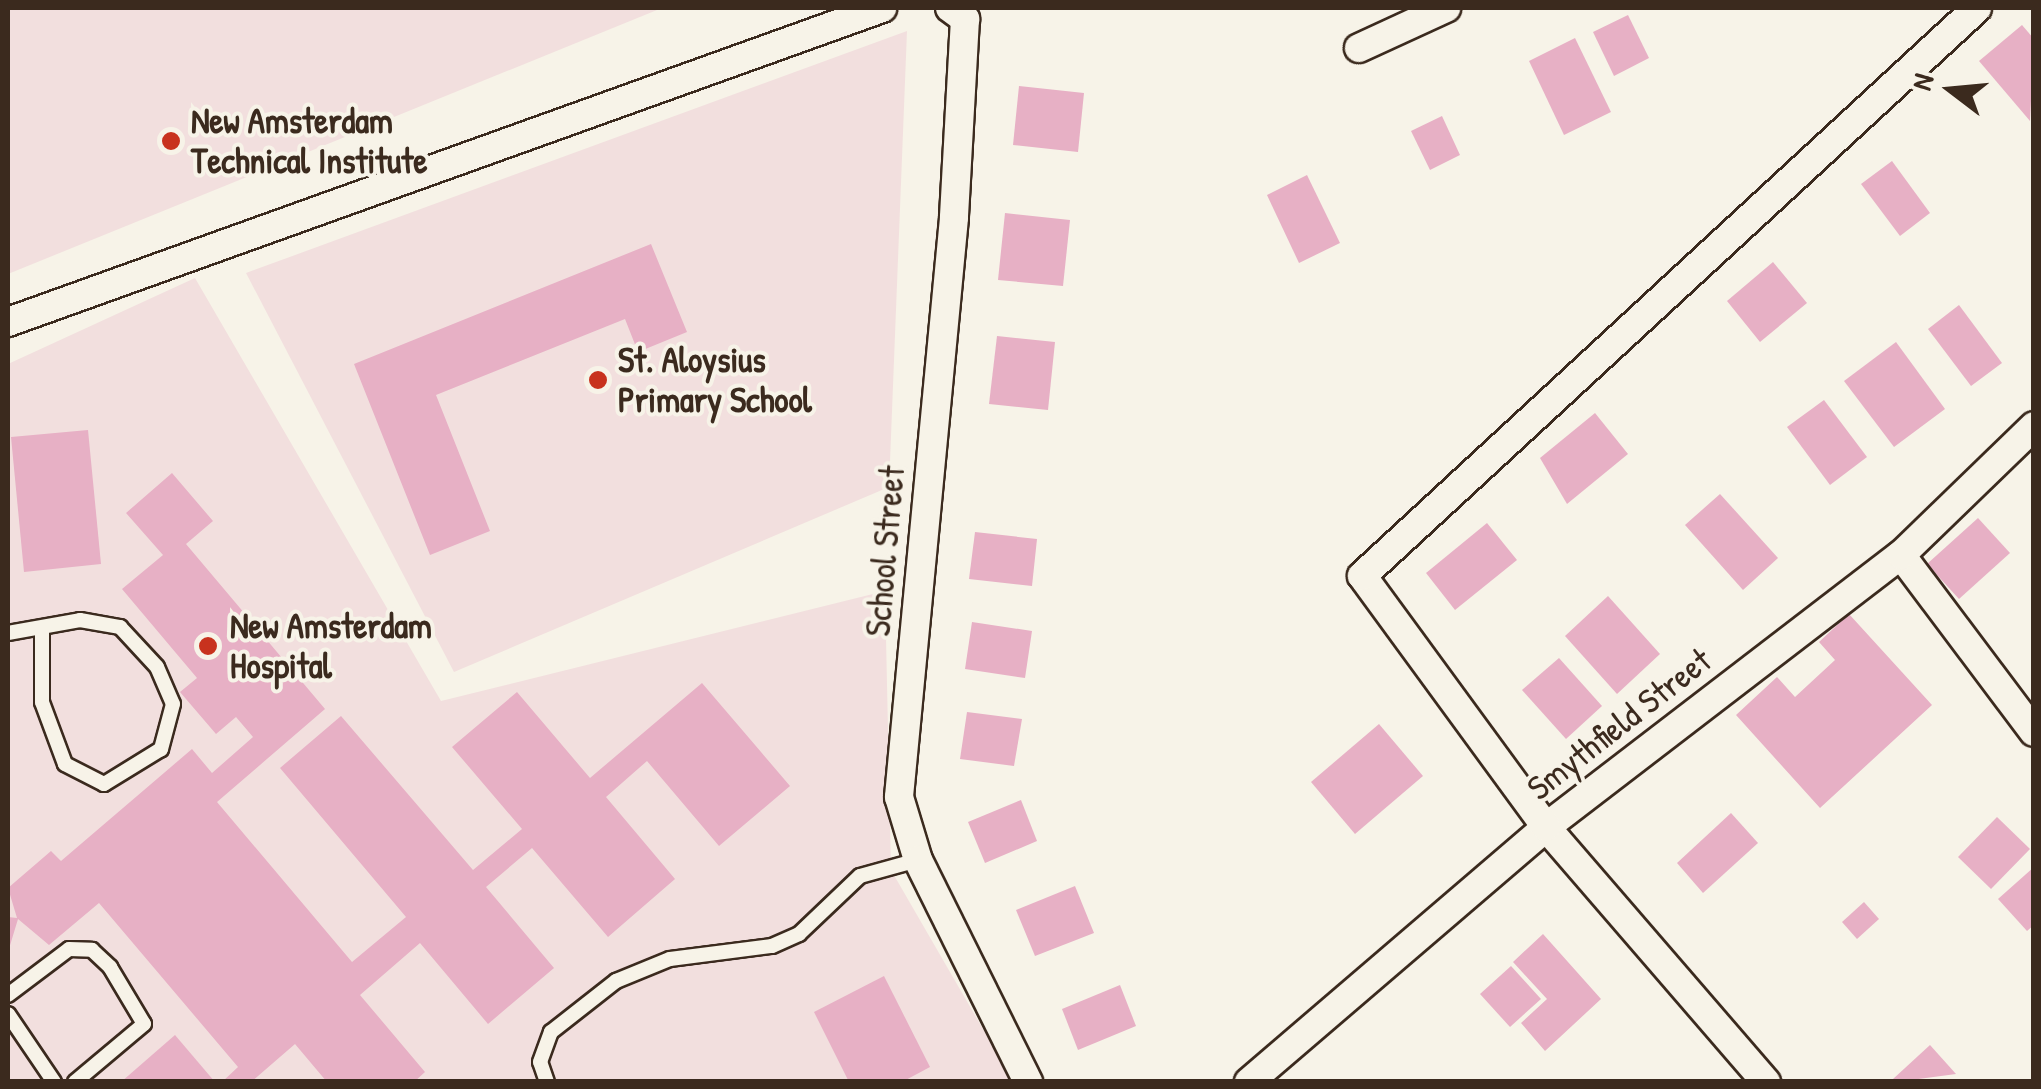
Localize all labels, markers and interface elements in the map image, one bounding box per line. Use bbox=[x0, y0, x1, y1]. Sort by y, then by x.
north arrow bbox=[1901, 40, 2001, 140]
text: N bbox=[1902, 69, 1942, 94]
place label: New Amsterdam Technical Institute bbox=[191, 100, 427, 182]
marker: New Amsterdam Technical Institute bbox=[160, 130, 182, 152]
place label: St. Aloysius Primary School bbox=[618, 339, 812, 421]
marker: St. Aloysius Primary School bbox=[587, 369, 609, 391]
street label: School Street bbox=[857, 464, 913, 638]
place label: New Amsterdam Hospital bbox=[230, 605, 432, 687]
marker: New Amsterdam Hospital bbox=[195, 633, 221, 659]
street label: Smythfield Street bbox=[1519, 639, 1719, 809]

